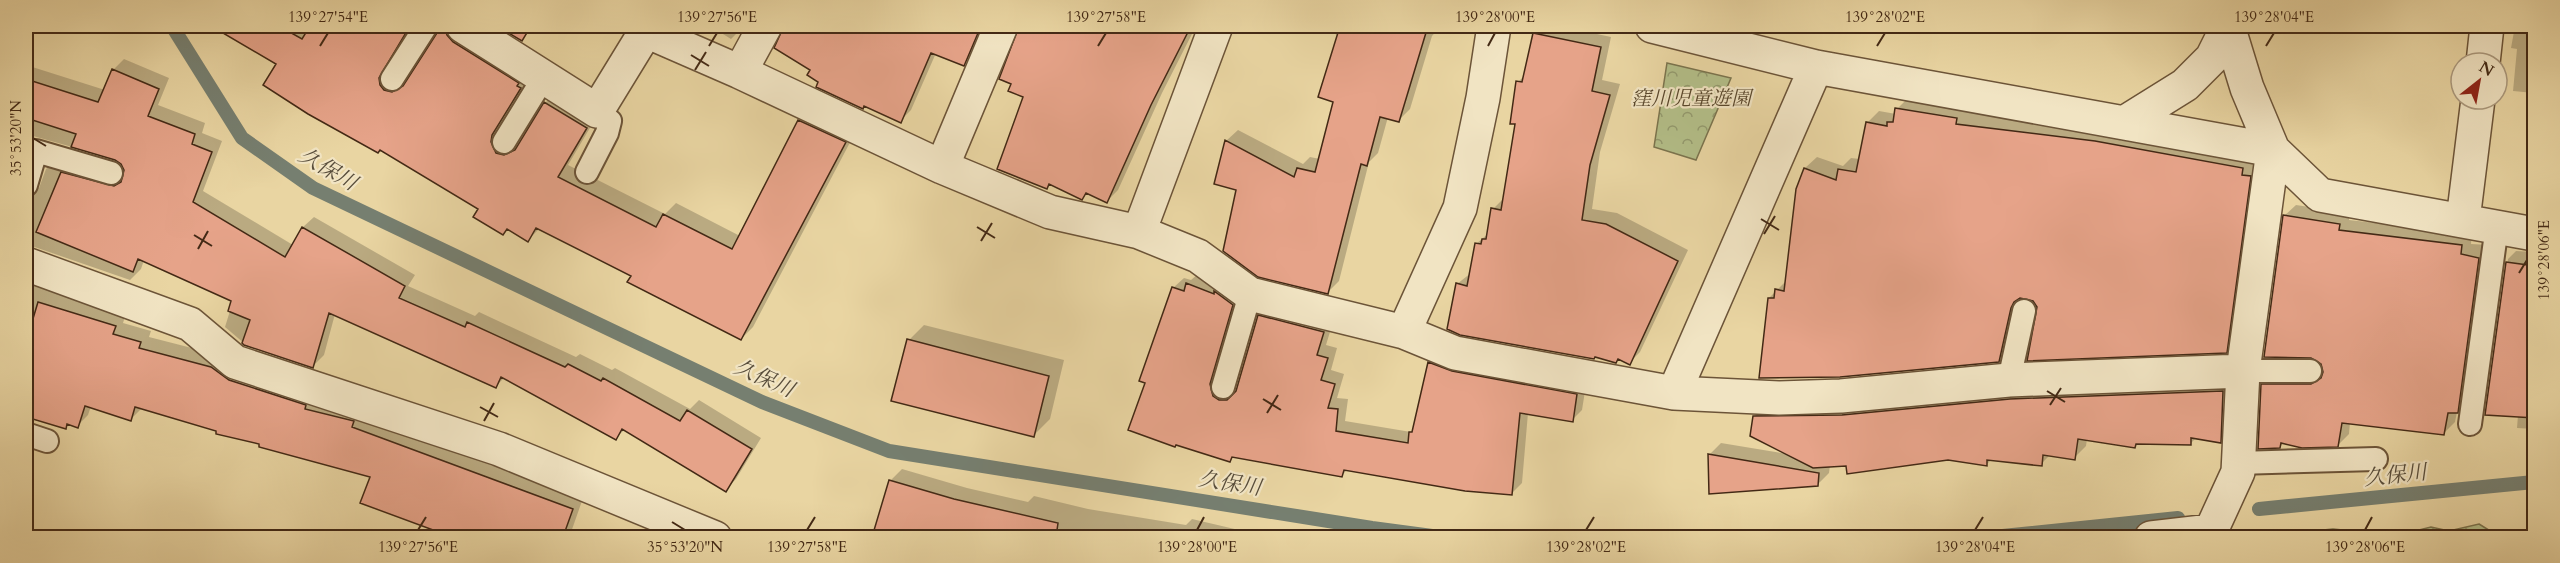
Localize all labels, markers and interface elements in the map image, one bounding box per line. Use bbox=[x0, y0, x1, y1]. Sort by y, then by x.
text: 139°27'54"E bbox=[288, 7, 368, 27]
text: 139°27'56"E bbox=[677, 7, 757, 27]
text: 139°27'58"E bbox=[1066, 7, 1146, 27]
text: 139°28'00"E bbox=[1455, 7, 1535, 27]
text: 139°28'02"E bbox=[1845, 7, 1925, 27]
text: 139°28'04"E bbox=[2234, 7, 2314, 27]
north arrow bbox=[2449, 51, 2509, 111]
text: N bbox=[2475, 56, 2498, 82]
park label: 窪川児童遊園 bbox=[1631, 85, 1754, 112]
text: 35°53'20"N bbox=[6, 100, 26, 176]
water label: 久保川 bbox=[293, 141, 364, 199]
text: 139°28'06"E bbox=[2534, 220, 2554, 300]
water label: 久保川 bbox=[729, 352, 800, 405]
water label: 久保川 bbox=[2362, 458, 2430, 493]
water label: 久保川 bbox=[1197, 464, 1265, 503]
text: 139°27'56"E bbox=[378, 537, 458, 557]
text: 35°53'20"N bbox=[647, 537, 723, 557]
text: 139°27'58"E bbox=[767, 537, 847, 557]
text: 139°28'00"E bbox=[1157, 537, 1237, 557]
text: 139°28'02"E bbox=[1546, 537, 1626, 557]
text: 139°28'04"E bbox=[1935, 537, 2015, 557]
text: 139°28'06"E bbox=[2325, 537, 2405, 557]

